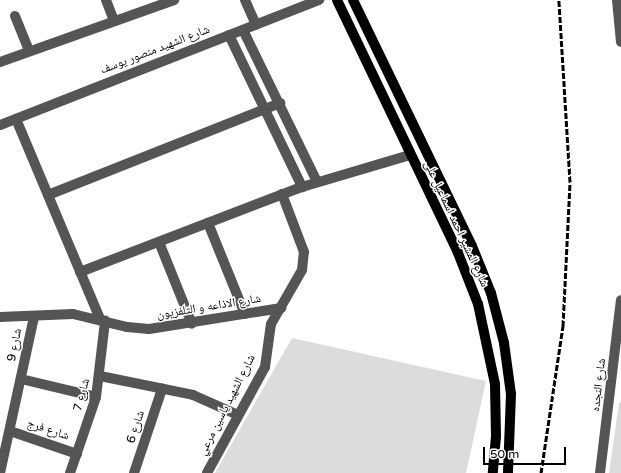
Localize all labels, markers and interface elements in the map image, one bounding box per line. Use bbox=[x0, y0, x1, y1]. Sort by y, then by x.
street label: شارع الشهيد منصور يوسف bbox=[98, 22, 212, 78]
street label: شارع المشير احمد اسماعيل على bbox=[420, 159, 492, 289]
street label: شارع الاذاعه و التلفزيون bbox=[156, 292, 262, 322]
street label: شارع 9 bbox=[5, 327, 25, 363]
street label: شارع الشهيد ياسين مرعي bbox=[195, 352, 259, 458]
street label: شارع النجده bbox=[589, 358, 609, 412]
street label: شارع 7 bbox=[71, 377, 93, 413]
street label: شارع 6 bbox=[124, 409, 148, 445]
street label: شارع فرج bbox=[25, 416, 71, 444]
scale bar bbox=[485, 439, 568, 465]
text: 50 m bbox=[490, 447, 519, 461]

